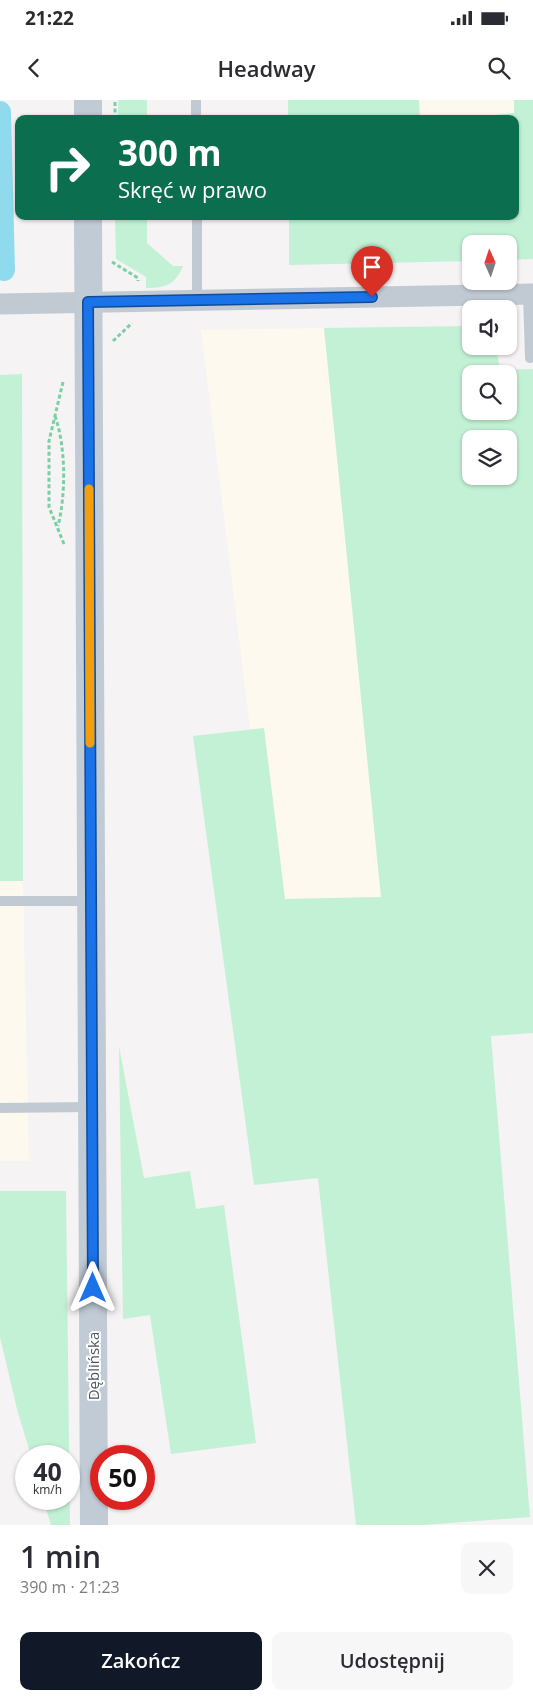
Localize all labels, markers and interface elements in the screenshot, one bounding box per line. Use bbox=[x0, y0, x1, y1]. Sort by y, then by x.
text: 21:22 bbox=[25, 5, 74, 31]
text: Headway bbox=[217, 53, 316, 83]
icon: back bbox=[20, 54, 48, 82]
icon: search bbox=[485, 54, 513, 82]
text: 300 m bbox=[118, 129, 222, 176]
icon: right bbox=[35, 135, 100, 200]
text: Skręć w prawo bbox=[118, 174, 267, 204]
north arrow bbox=[462, 235, 518, 290]
map controls bbox=[462, 235, 517, 485]
pin bbox=[351, 246, 393, 297]
icon: arrive bbox=[358, 253, 386, 281]
button: sound bbox=[462, 300, 517, 355]
button: search bbox=[462, 365, 517, 420]
button: layers bbox=[462, 430, 517, 485]
position arrow bbox=[66, 1261, 118, 1313]
street label: Dęblińska bbox=[83, 1332, 103, 1400]
speed limit sign: 50 bbox=[90, 1445, 155, 1510]
text: 40 bbox=[33, 1454, 62, 1488]
text: km/h bbox=[33, 1481, 62, 1498]
text: 1 min bbox=[20, 1536, 101, 1577]
button: close bbox=[461, 1542, 513, 1594]
text: 390 m · 21:23 bbox=[20, 1576, 120, 1598]
button: Zakończ bbox=[20, 1632, 262, 1690]
button: Udostępnij bbox=[272, 1632, 513, 1690]

